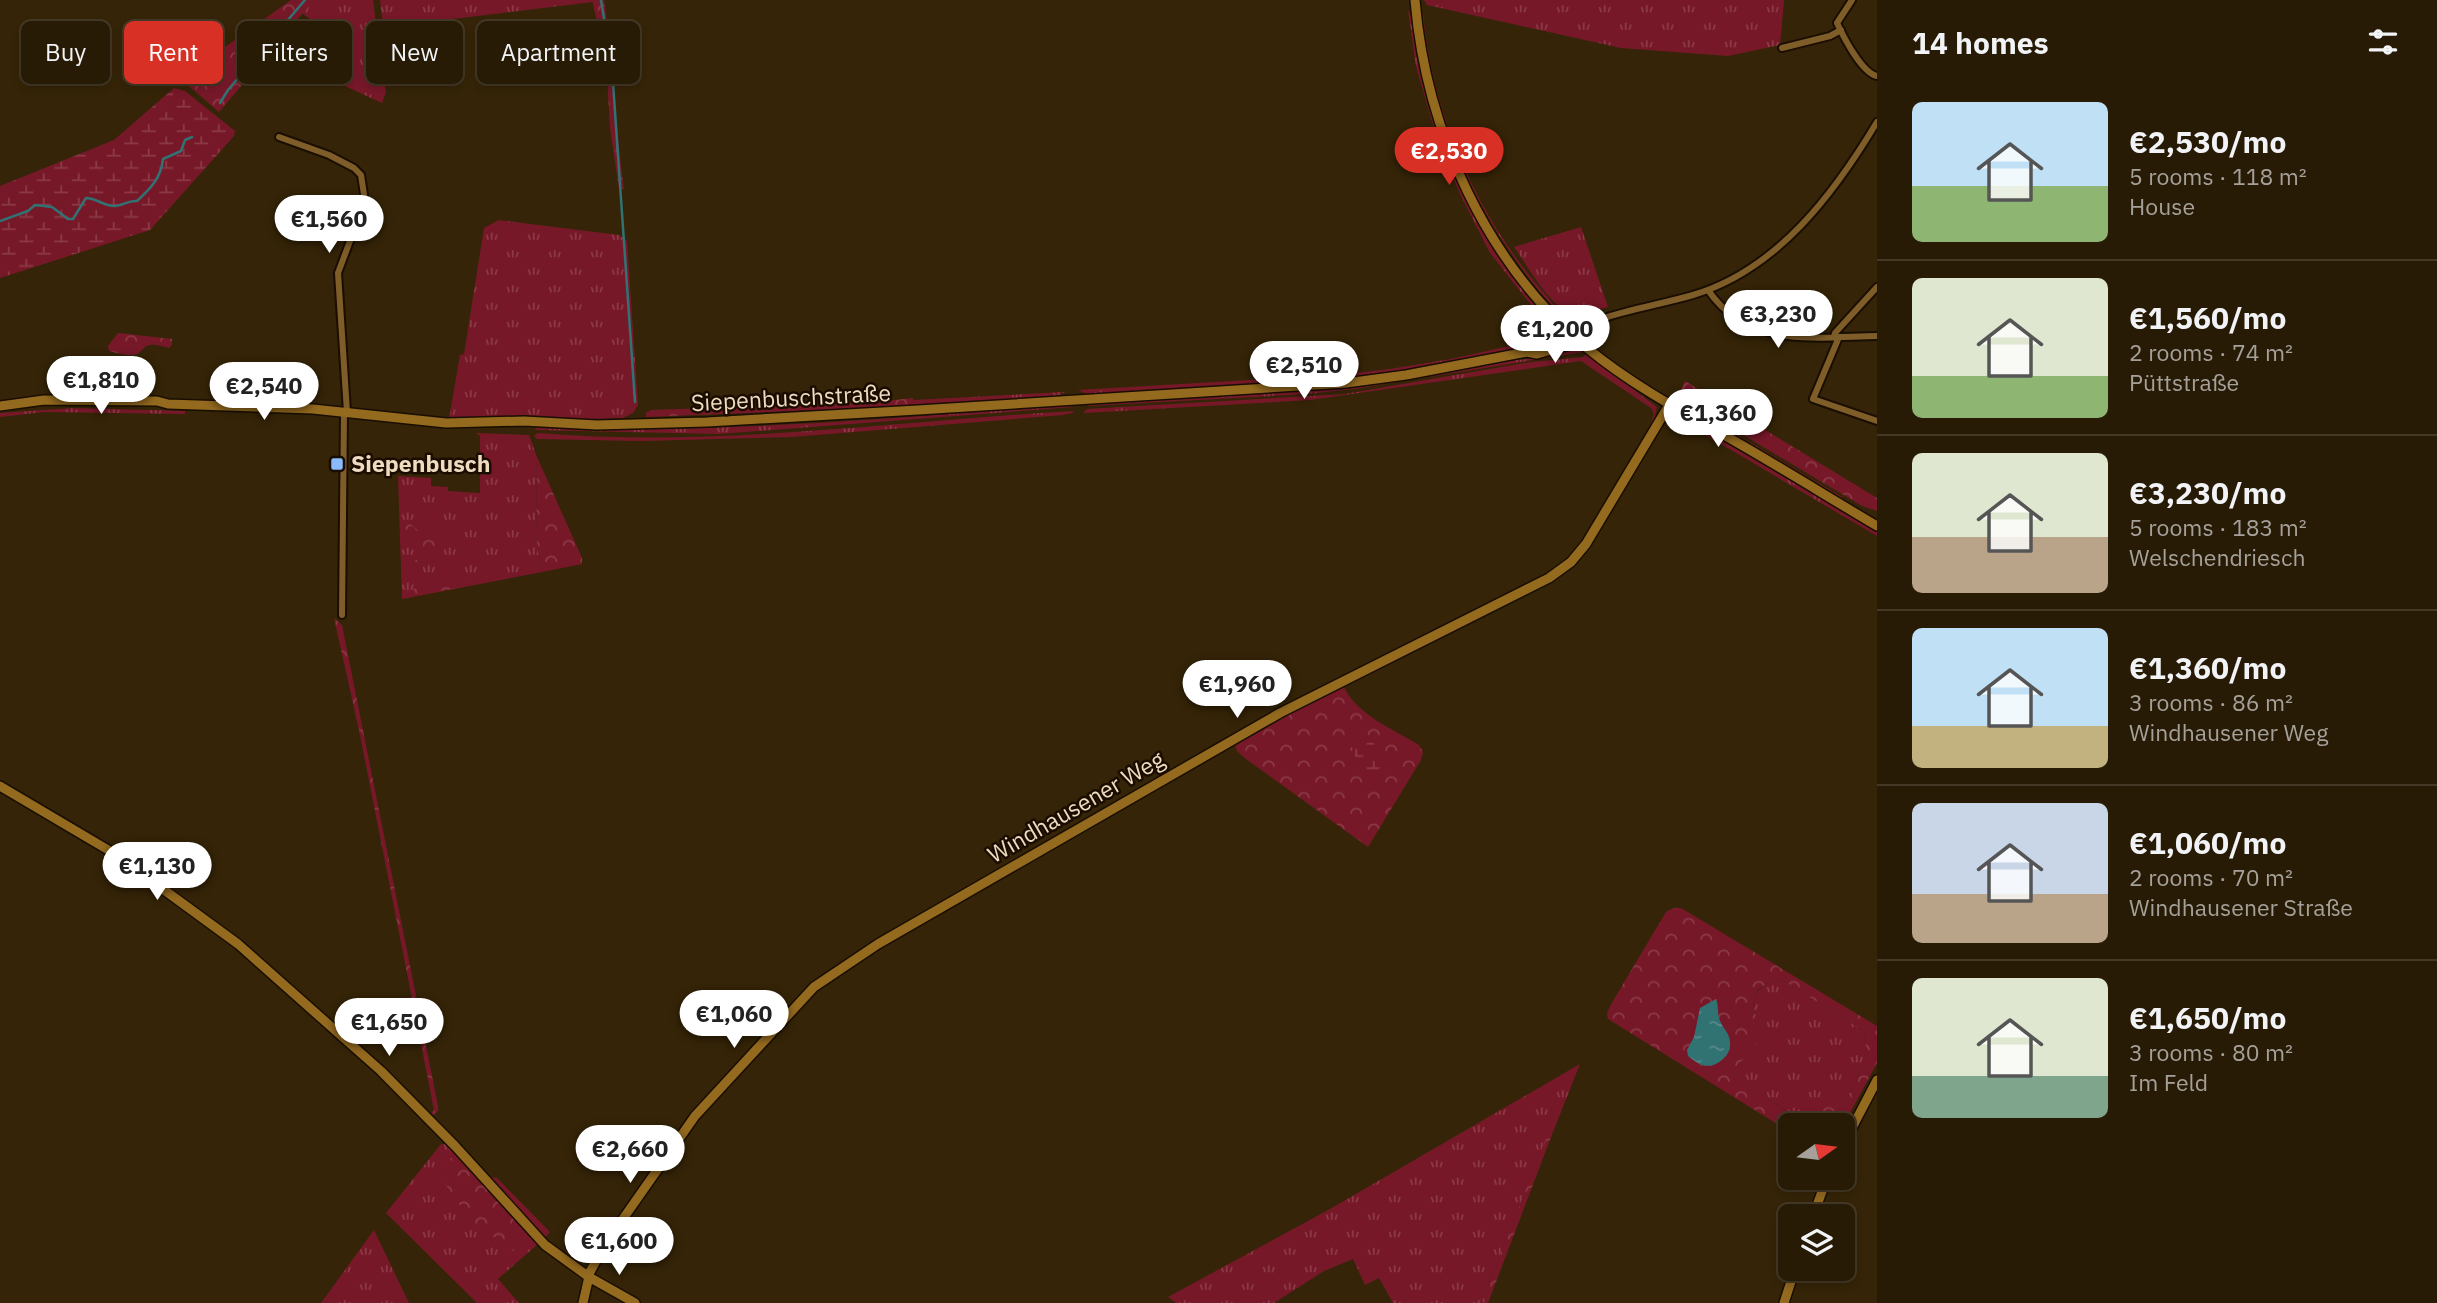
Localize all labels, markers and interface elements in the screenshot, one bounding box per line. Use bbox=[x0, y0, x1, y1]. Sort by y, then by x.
chip: Buy bbox=[21, 21, 110, 84]
chip: Rent bbox=[124, 21, 223, 84]
chip: Filters bbox=[237, 21, 352, 84]
chip: New bbox=[366, 21, 463, 84]
chip: Apartment bbox=[477, 21, 640, 84]
text: 14 homes bbox=[1912, 23, 2049, 62]
icon: filters bbox=[2364, 23, 2402, 61]
text: €2,530/mo bbox=[2129, 122, 2286, 161]
pin: €2,530 bbox=[1392, 128, 1506, 187]
icon: home bbox=[1968, 130, 2052, 214]
text: €2,530 bbox=[1411, 135, 1487, 165]
text: 5 rooms · 118 m² bbox=[2129, 161, 2307, 191]
text: House bbox=[2129, 191, 2195, 221]
pin: €1,560 bbox=[272, 196, 386, 255]
text: €1,560 bbox=[291, 203, 367, 233]
pin: €3,230 bbox=[1721, 290, 1835, 350]
text: €3,230 bbox=[1740, 298, 1816, 328]
text: €1,560/mo bbox=[2129, 298, 2286, 337]
pin: €1,200 bbox=[1498, 306, 1612, 365]
icon: home bbox=[1968, 306, 2052, 390]
text: €1,200 bbox=[1517, 313, 1593, 343]
text: 2 rooms · 74 m² bbox=[2129, 337, 2293, 367]
pin: €2,510 bbox=[1247, 342, 1361, 401]
text: €2,510 bbox=[1266, 349, 1342, 379]
pin: €1,810 bbox=[44, 356, 158, 416]
pin: €2,540 bbox=[207, 362, 321, 422]
text: €1,810 bbox=[63, 364, 139, 394]
text: Püttstraße bbox=[2129, 367, 2239, 397]
text: €2,540 bbox=[226, 370, 302, 400]
street label: Siepenbuschstraße bbox=[690, 377, 892, 417]
pin: €1,360 bbox=[1661, 390, 1775, 449]
text: €1,360 bbox=[1680, 397, 1756, 427]
place label: Siepenbusch bbox=[351, 448, 490, 478]
marker: Siepenbusch bbox=[329, 456, 345, 472]
text: €3,230/mo bbox=[2129, 473, 2286, 512]
icon: home bbox=[1968, 481, 2052, 565]
text: 5 rooms · 183 m² bbox=[2129, 512, 2307, 542]
text: Welschendriesch bbox=[2129, 542, 2306, 572]
text: €1,360/mo bbox=[2129, 648, 2286, 687]
icon: home bbox=[1968, 656, 2052, 740]
pin: €1,960 bbox=[1180, 660, 1294, 720]
text: €1,960 bbox=[1199, 668, 1275, 698]
text: 3 rooms · 86 m² bbox=[2129, 687, 2293, 717]
text: Windhausener Weg bbox=[2129, 717, 2328, 747]
street label: Windhausener Weg bbox=[982, 743, 1169, 869]
text: €1,060/mo bbox=[2129, 823, 2286, 862]
icon: home bbox=[1968, 831, 2052, 915]
pin: €1,130 bbox=[100, 842, 214, 902]
text: €1,130 bbox=[119, 850, 195, 880]
text: 2 rooms · 70 m² bbox=[2129, 862, 2293, 892]
text: Windhausener Straße bbox=[2129, 892, 2353, 922]
pin: €1,060 bbox=[677, 990, 791, 1050]
pin: €1,650 bbox=[332, 998, 446, 1058]
text: €1,060 bbox=[696, 998, 772, 1028]
text: €1,650/mo bbox=[2129, 998, 2286, 1037]
text: €1,650 bbox=[351, 1006, 427, 1036]
icon: home bbox=[1968, 1006, 2052, 1090]
text: 3 rooms · 80 m² bbox=[2129, 1037, 2293, 1067]
text: Im Feld bbox=[2129, 1067, 2208, 1097]
north arrow bbox=[1778, 1113, 1855, 1190]
map controls bbox=[1778, 1113, 1855, 1281]
pin: €2,660 bbox=[573, 1126, 687, 1185]
text: €2,660 bbox=[592, 1133, 668, 1163]
button: layers bbox=[1778, 1204, 1855, 1281]
pin: €1,600 bbox=[562, 1218, 676, 1277]
text: €1,600 bbox=[581, 1225, 657, 1255]

